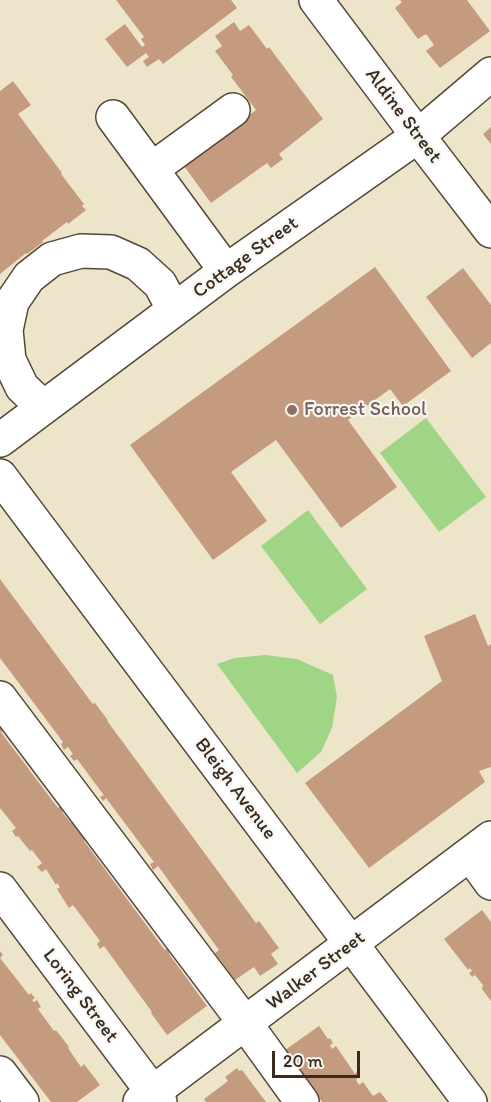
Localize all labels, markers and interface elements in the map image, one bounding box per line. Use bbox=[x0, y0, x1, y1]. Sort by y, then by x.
street label: Aldine Street bbox=[360, 64, 446, 168]
street label: Cottage Street bbox=[189, 212, 303, 304]
place label: Forrest School bbox=[304, 398, 427, 422]
marker: Forrest School bbox=[285, 403, 299, 417]
street label: Bleigh Avenue bbox=[189, 733, 281, 845]
street label: Walker Street bbox=[262, 926, 370, 1016]
street label: Loring Street bbox=[37, 944, 123, 1048]
scale bar bbox=[275, 1039, 364, 1077]
text: 20 m bbox=[283, 1050, 323, 1072]

